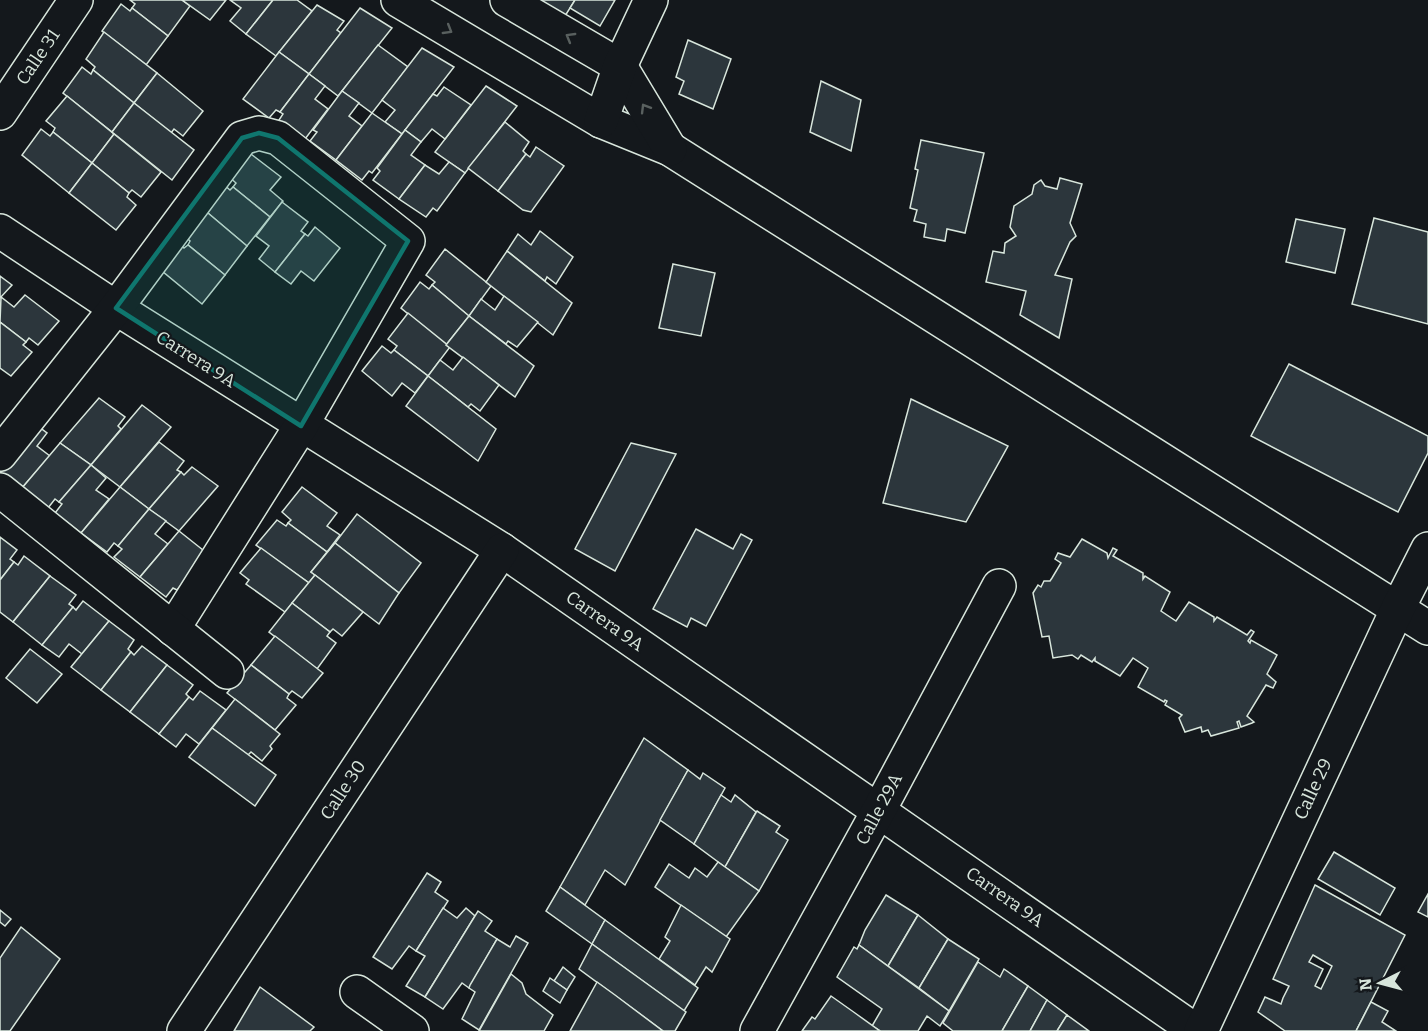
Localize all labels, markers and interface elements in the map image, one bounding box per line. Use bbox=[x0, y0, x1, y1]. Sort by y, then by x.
one-way arrow bbox=[442, 23, 452, 34]
street label: Calle 31 bbox=[11, 24, 65, 89]
one-way arrow bbox=[566, 33, 576, 44]
one-way arrow bbox=[641, 104, 653, 114]
street label: Carrera 9A bbox=[152, 326, 240, 392]
street label: Carrera 9A bbox=[562, 586, 648, 656]
street label: Calle 29 bbox=[1289, 755, 1337, 823]
street label: Calle 30 bbox=[316, 756, 370, 824]
street label: Calle 29A bbox=[851, 769, 907, 849]
street label: Carrera 9A bbox=[962, 862, 1048, 932]
north arrow bbox=[1350, 953, 1410, 1013]
text: N bbox=[1355, 977, 1376, 992]

